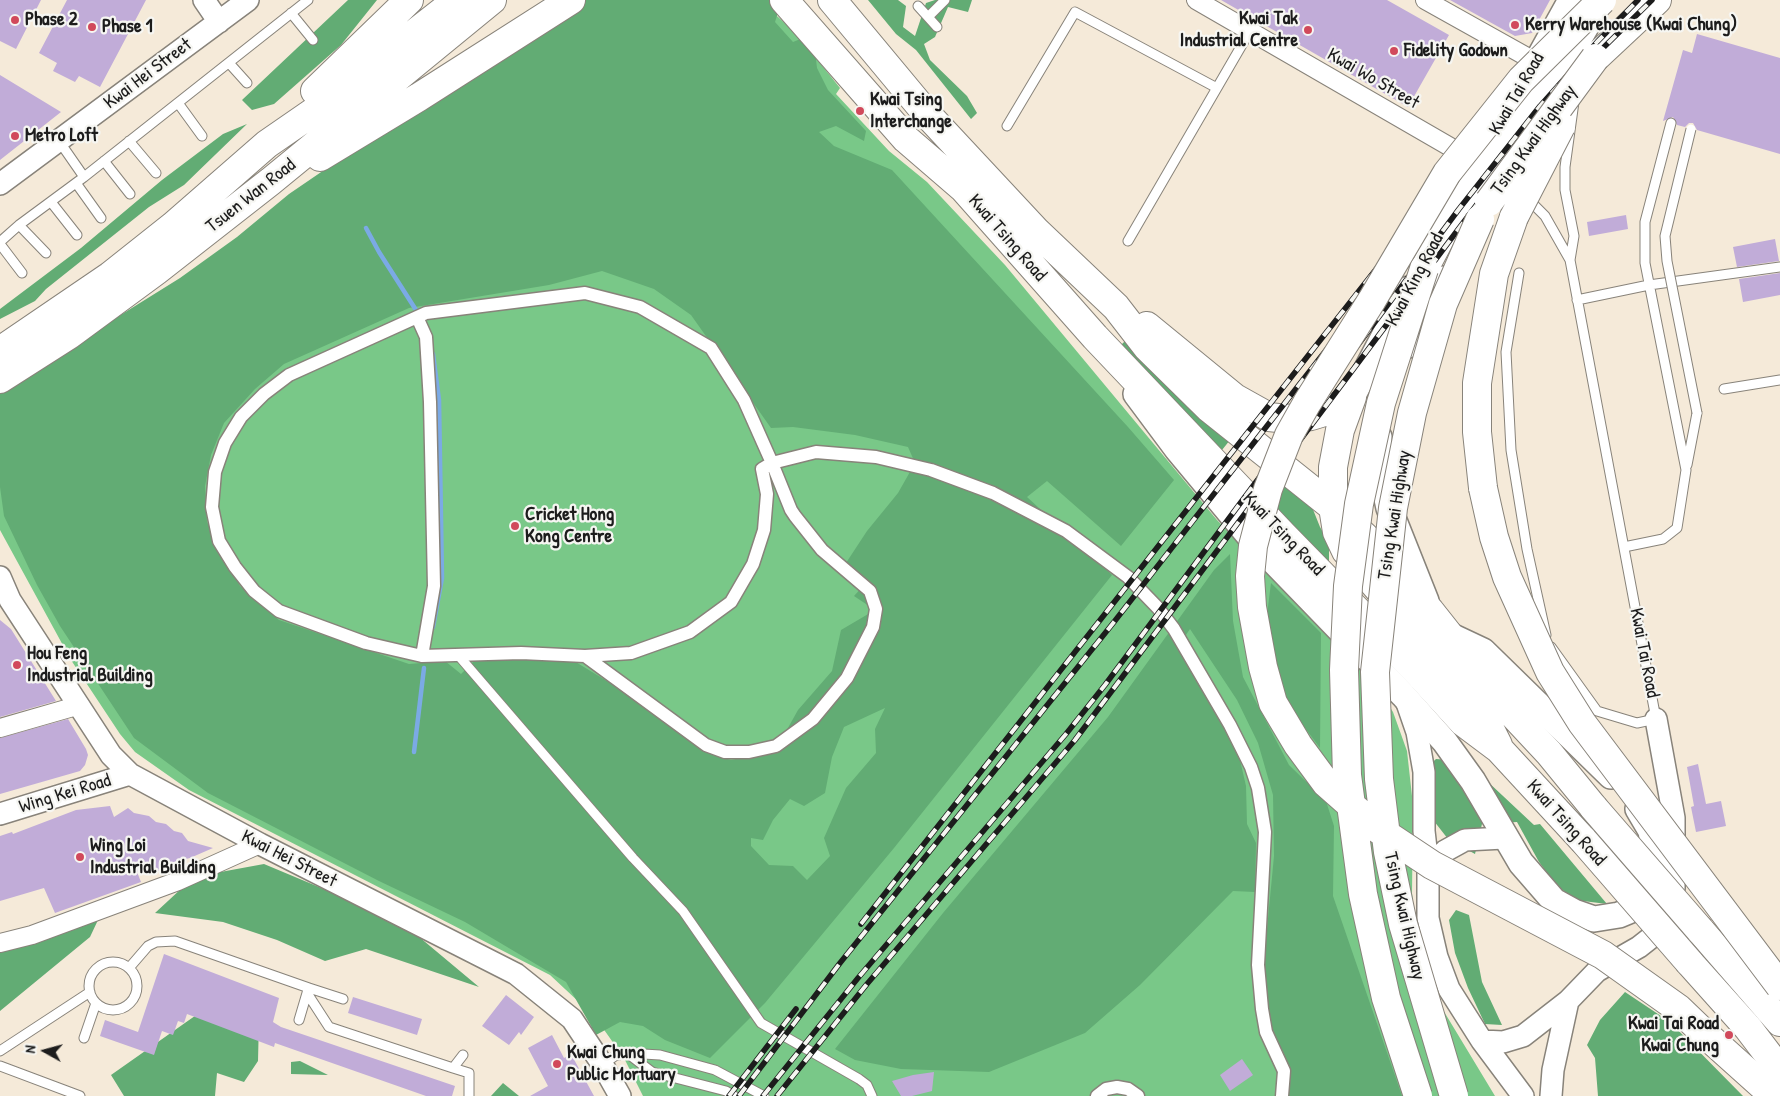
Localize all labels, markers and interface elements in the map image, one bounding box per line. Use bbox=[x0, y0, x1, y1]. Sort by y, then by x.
place label: Kwai Tak Industrial Centre bbox=[1180, 8, 1298, 52]
place label: Phase 2 bbox=[25, 9, 78, 31]
marker: Phase 2 bbox=[9, 14, 21, 26]
place label: Kerry Warehouse (Kwai Chung) bbox=[1525, 14, 1737, 36]
place label: Phase 1 bbox=[102, 16, 153, 38]
marker: Kerry Warehouse (Kwai Chung) bbox=[1509, 19, 1521, 31]
marker: Phase 1 bbox=[86, 21, 98, 33]
marker: Kwai Tak Industrial Centre bbox=[1302, 24, 1314, 36]
street label: Kwai Hei Street bbox=[100, 34, 196, 114]
place label: Fidelity Godown bbox=[1404, 40, 1508, 62]
street label: Kwai Wo Street bbox=[1323, 43, 1423, 115]
marker: Fidelity Godown bbox=[1388, 45, 1400, 57]
street label: Kwai Tai Road bbox=[1484, 49, 1550, 139]
street label: Tsing Kwai Highway bbox=[1486, 80, 1582, 200]
place label: Kwai Tsing Interchange bbox=[870, 89, 952, 133]
marker: Kwai Tsing Interchange bbox=[854, 105, 866, 117]
place label: Metro Loft bbox=[25, 125, 98, 147]
marker: Metro Loft bbox=[9, 130, 21, 142]
street label: Tsuen Wan Road bbox=[202, 154, 300, 238]
street label: Kwai Tsing Road bbox=[963, 190, 1051, 286]
street label: Kwai King Road bbox=[1381, 230, 1449, 330]
street label: Tsing Kwai Highway bbox=[1374, 449, 1416, 581]
street label: Kwai Tsing Road bbox=[1237, 487, 1329, 581]
place label: Cricket Hong Kong Centre bbox=[525, 504, 614, 548]
marker: Cricket Hong Kong Centre bbox=[509, 520, 521, 532]
street label: Kwai Tai Road bbox=[1624, 606, 1664, 700]
place label: Hou Feng Industrial Building bbox=[27, 643, 153, 687]
marker: Hou Feng Industrial Building bbox=[11, 659, 23, 671]
street label: Wing Kei Road bbox=[16, 769, 114, 819]
street label: Kwai Tsing Road bbox=[1521, 775, 1611, 871]
street label: Kwai Hei Street bbox=[237, 825, 341, 893]
place label: Wing Loi Industrial Building bbox=[90, 835, 216, 879]
street label: Tsing Kwai Highway bbox=[1378, 850, 1430, 982]
marker: Wing Loi Industrial Building bbox=[74, 851, 86, 863]
place label: Kwai Tai Road Kwai Chung bbox=[1628, 1013, 1719, 1057]
north arrow bbox=[20, 1026, 70, 1076]
marker: Kwai Tai Road Kwai Chung bbox=[1723, 1029, 1735, 1041]
place label: Kwai Chung Public Mortuary bbox=[567, 1042, 676, 1086]
text: N bbox=[20, 1044, 39, 1054]
marker: Kwai Chung Public Mortuary bbox=[551, 1058, 563, 1070]

